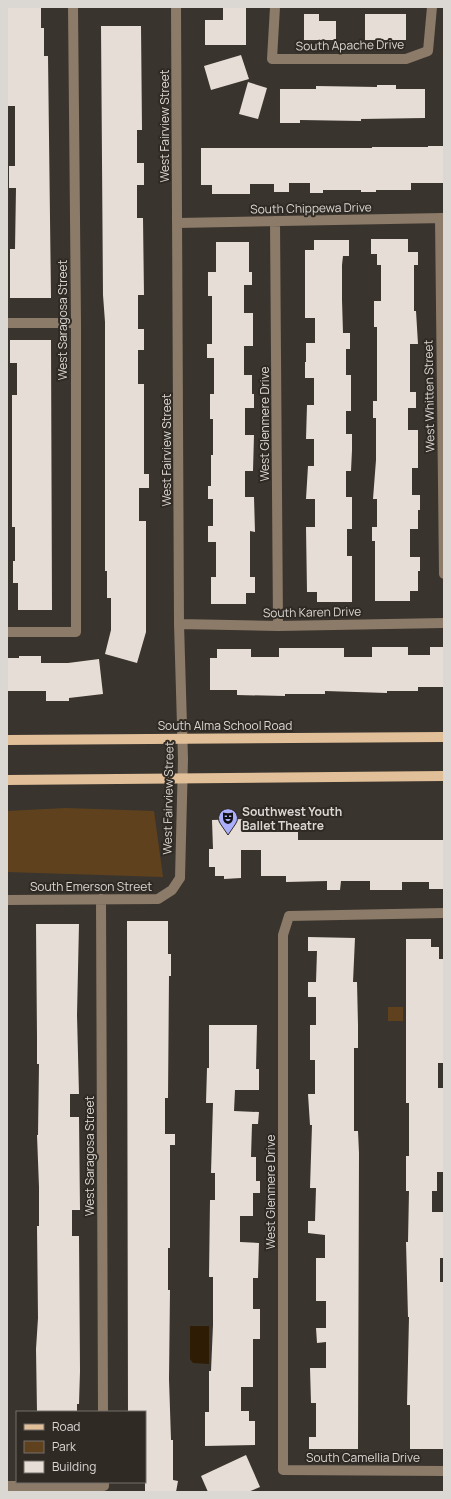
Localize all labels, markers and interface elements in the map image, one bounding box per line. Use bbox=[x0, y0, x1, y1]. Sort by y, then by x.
street label: South Apache Drive bbox=[296, 36, 404, 54]
street label: West Fairview Street bbox=[156, 69, 173, 183]
street label: South Chippewa Drive bbox=[250, 198, 372, 218]
street label: West Saragosa Street bbox=[54, 260, 71, 380]
street label: West Whitten Street bbox=[420, 339, 438, 452]
street label: West Glenmere Drive bbox=[256, 366, 273, 482]
street label: West Fairview Street bbox=[158, 393, 175, 507]
street label: South Karen Drive bbox=[263, 603, 361, 621]
street label: South Alma School Road bbox=[158, 717, 292, 734]
street label: West Fairview Street bbox=[159, 741, 177, 855]
place label: Southwest Youth Ballet Theatre bbox=[242, 803, 342, 834]
theatre icon: Southwest Youth Ballet Theatre bbox=[217, 807, 239, 835]
street label: South Emerson Street bbox=[30, 878, 152, 895]
street label: West Saragosa Street bbox=[81, 1096, 98, 1216]
street label: West Glenmere Drive bbox=[262, 1134, 279, 1250]
legend bbox=[16, 1411, 146, 1483]
text: Road bbox=[52, 1418, 80, 1435]
text: Park bbox=[52, 1438, 77, 1455]
street label: South Camellia Drive bbox=[306, 1449, 420, 1466]
text: Building bbox=[52, 1458, 96, 1475]

